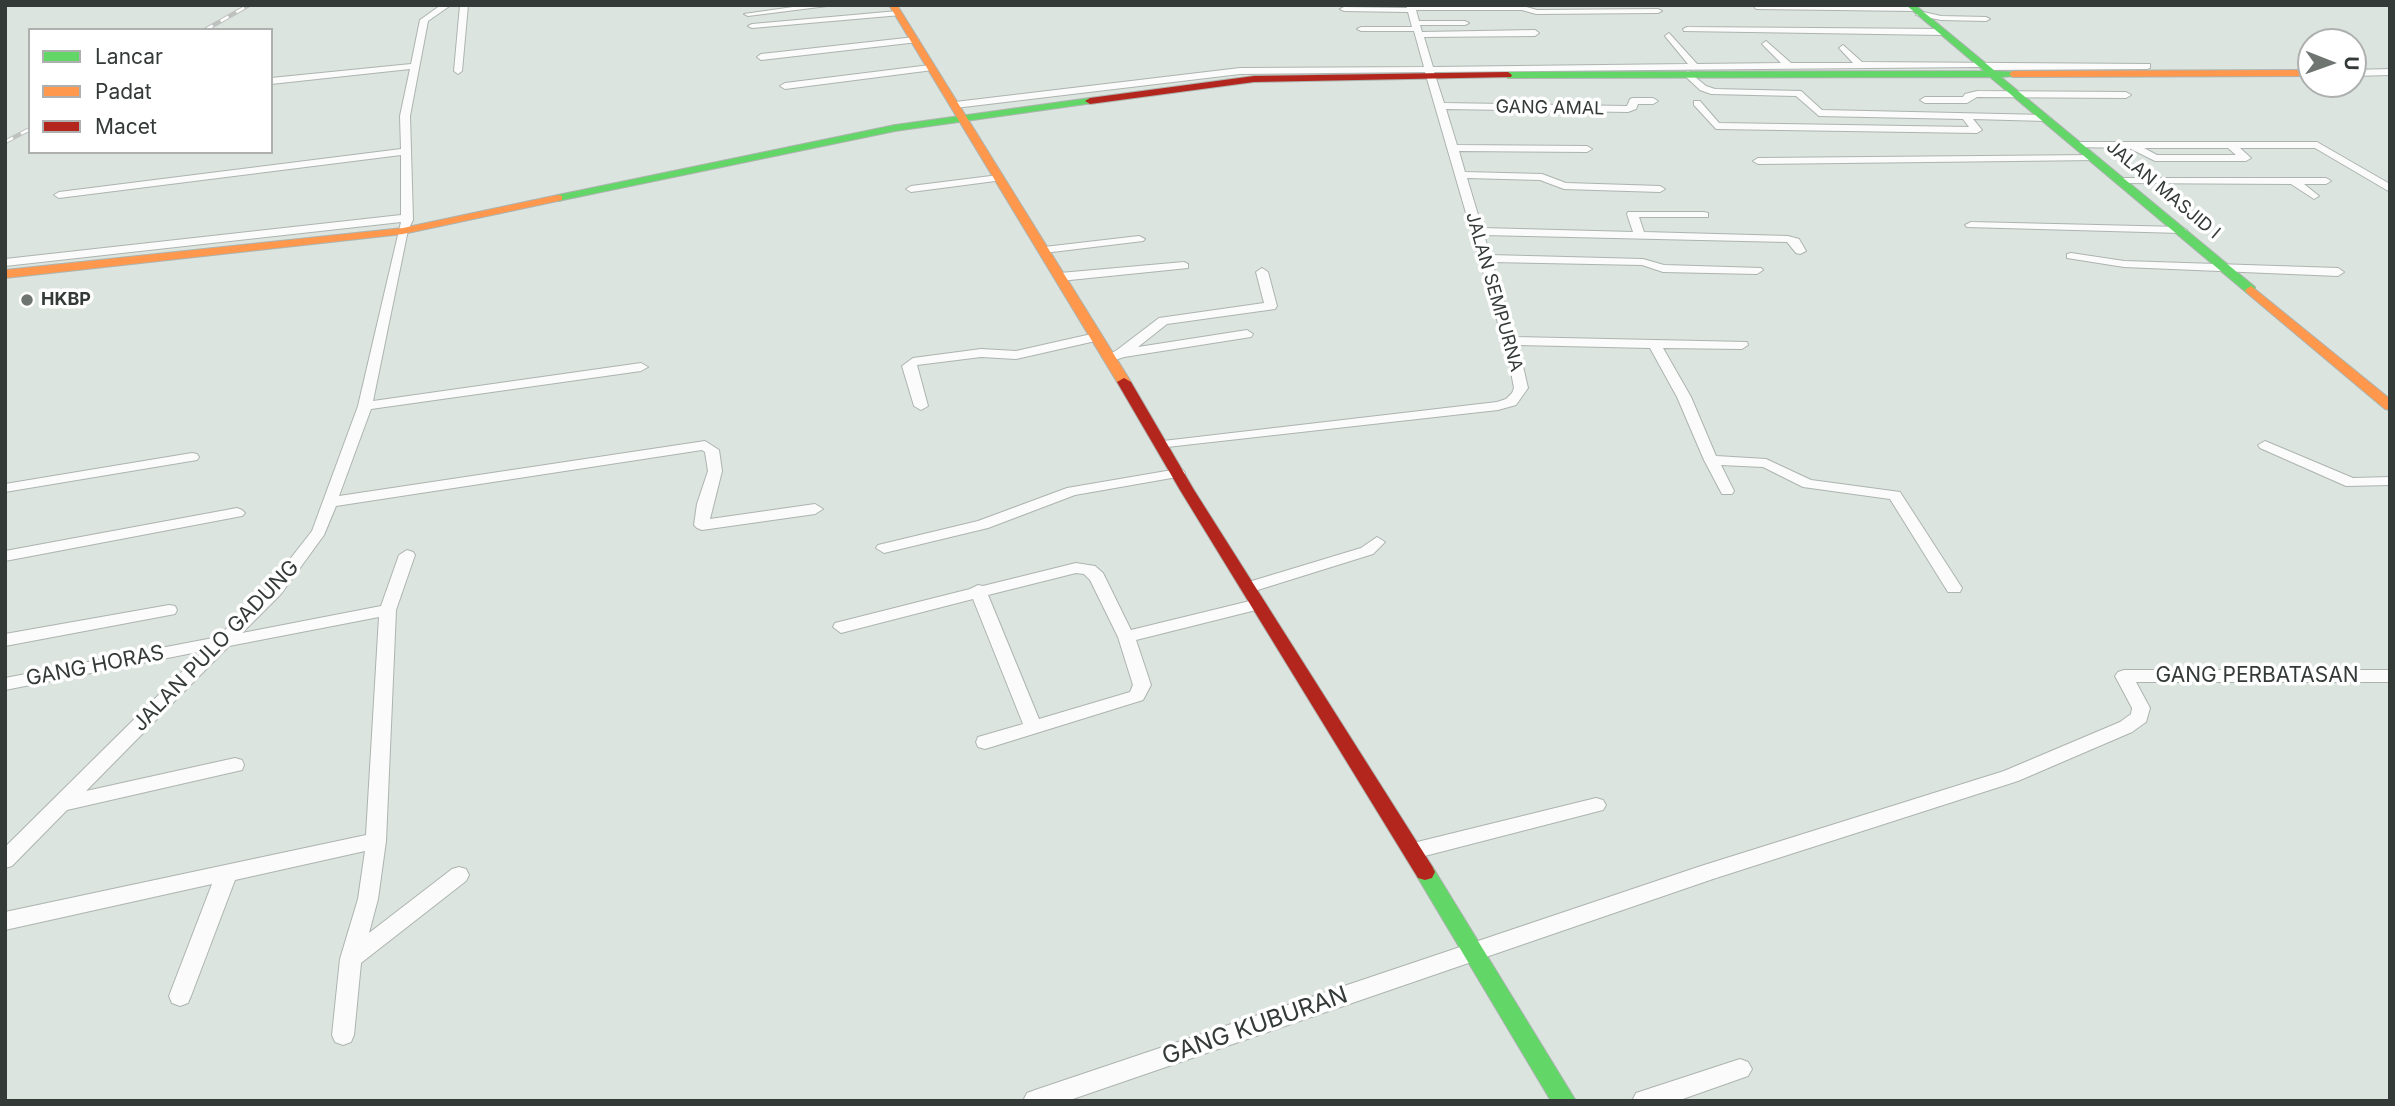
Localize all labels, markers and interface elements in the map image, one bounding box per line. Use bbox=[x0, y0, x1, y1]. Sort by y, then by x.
legend bbox=[28, 28, 273, 154]
north arrow bbox=[2297, 28, 2367, 98]
text: Lancar bbox=[95, 44, 163, 69]
text: U bbox=[2340, 56, 2363, 70]
text: Padat bbox=[95, 79, 152, 104]
street label: GANG AMAL bbox=[1495, 96, 1605, 120]
text: Macet bbox=[95, 114, 157, 139]
street label: JALAN MASJID I bbox=[2102, 136, 2224, 244]
street label: JALAN SEMPURNA bbox=[1461, 210, 1527, 374]
place label: HKBP bbox=[41, 289, 91, 311]
marker: HKBP bbox=[19, 292, 35, 308]
street label: JALAN PULO GADUNG bbox=[128, 555, 304, 737]
street label: GANG HORAS bbox=[24, 640, 166, 692]
street label: GANG PERBATASAN bbox=[2155, 663, 2359, 689]
street label: GANG KUBURAN bbox=[1158, 981, 1352, 1071]

